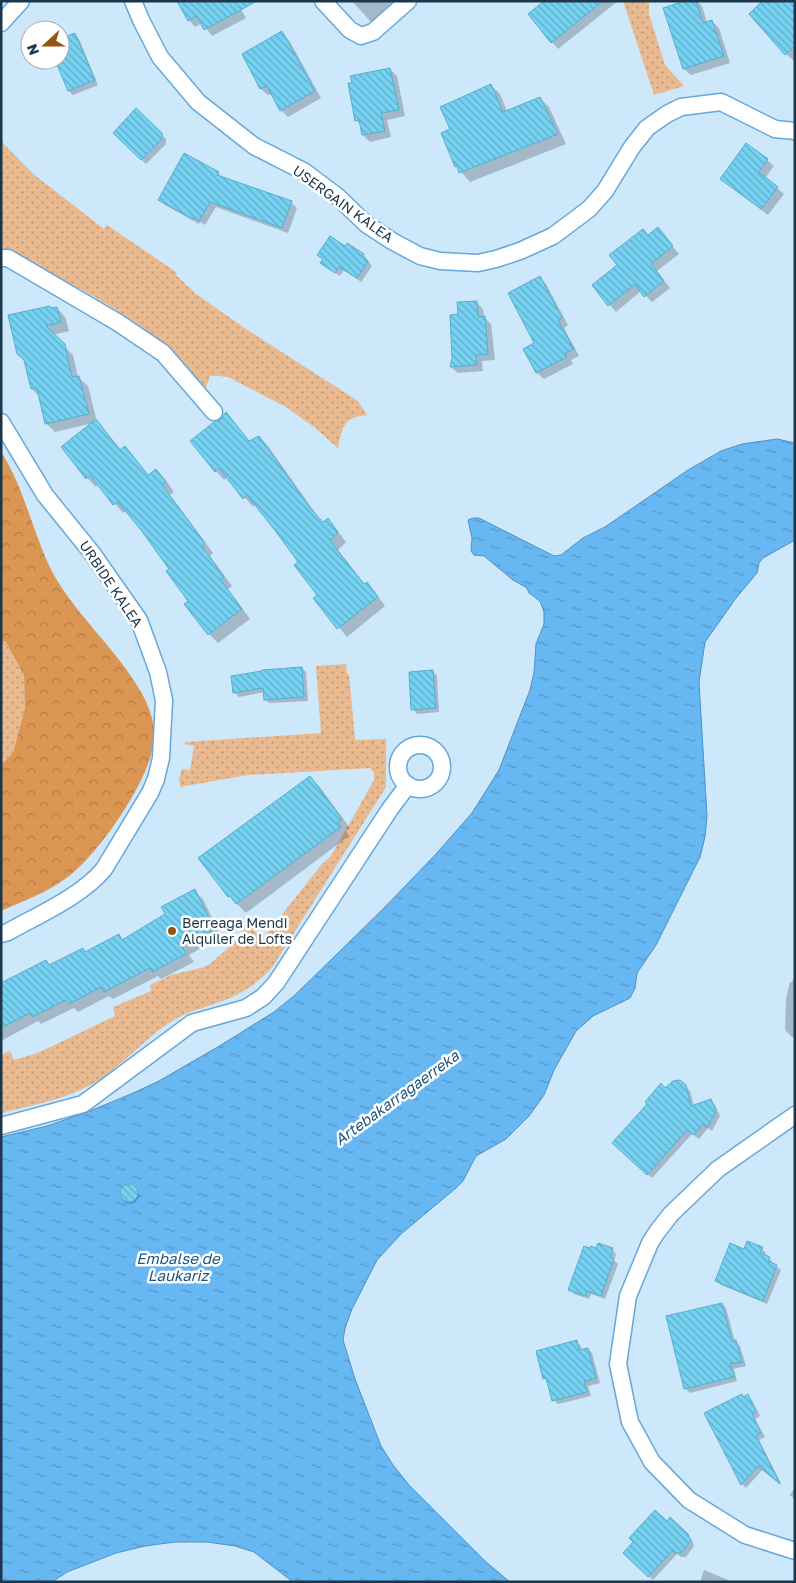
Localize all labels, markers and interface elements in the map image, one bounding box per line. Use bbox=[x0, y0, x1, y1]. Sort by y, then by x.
north arrow bbox=[20, 20, 70, 70]
text: N bbox=[23, 42, 42, 58]
street label: USERGAIN KALEA bbox=[290, 161, 397, 246]
street label: URBIDE KALEA bbox=[76, 537, 147, 631]
place label: Berreaga Mendi Alquiler de Lofts bbox=[182, 914, 292, 947]
marker: Berreaga Mendi Alquiler de Lofts bbox=[166, 925, 178, 937]
water label: Artebakarragaerreka bbox=[331, 1046, 463, 1149]
water label: Embalse de Laukariz bbox=[136, 1249, 221, 1284]

